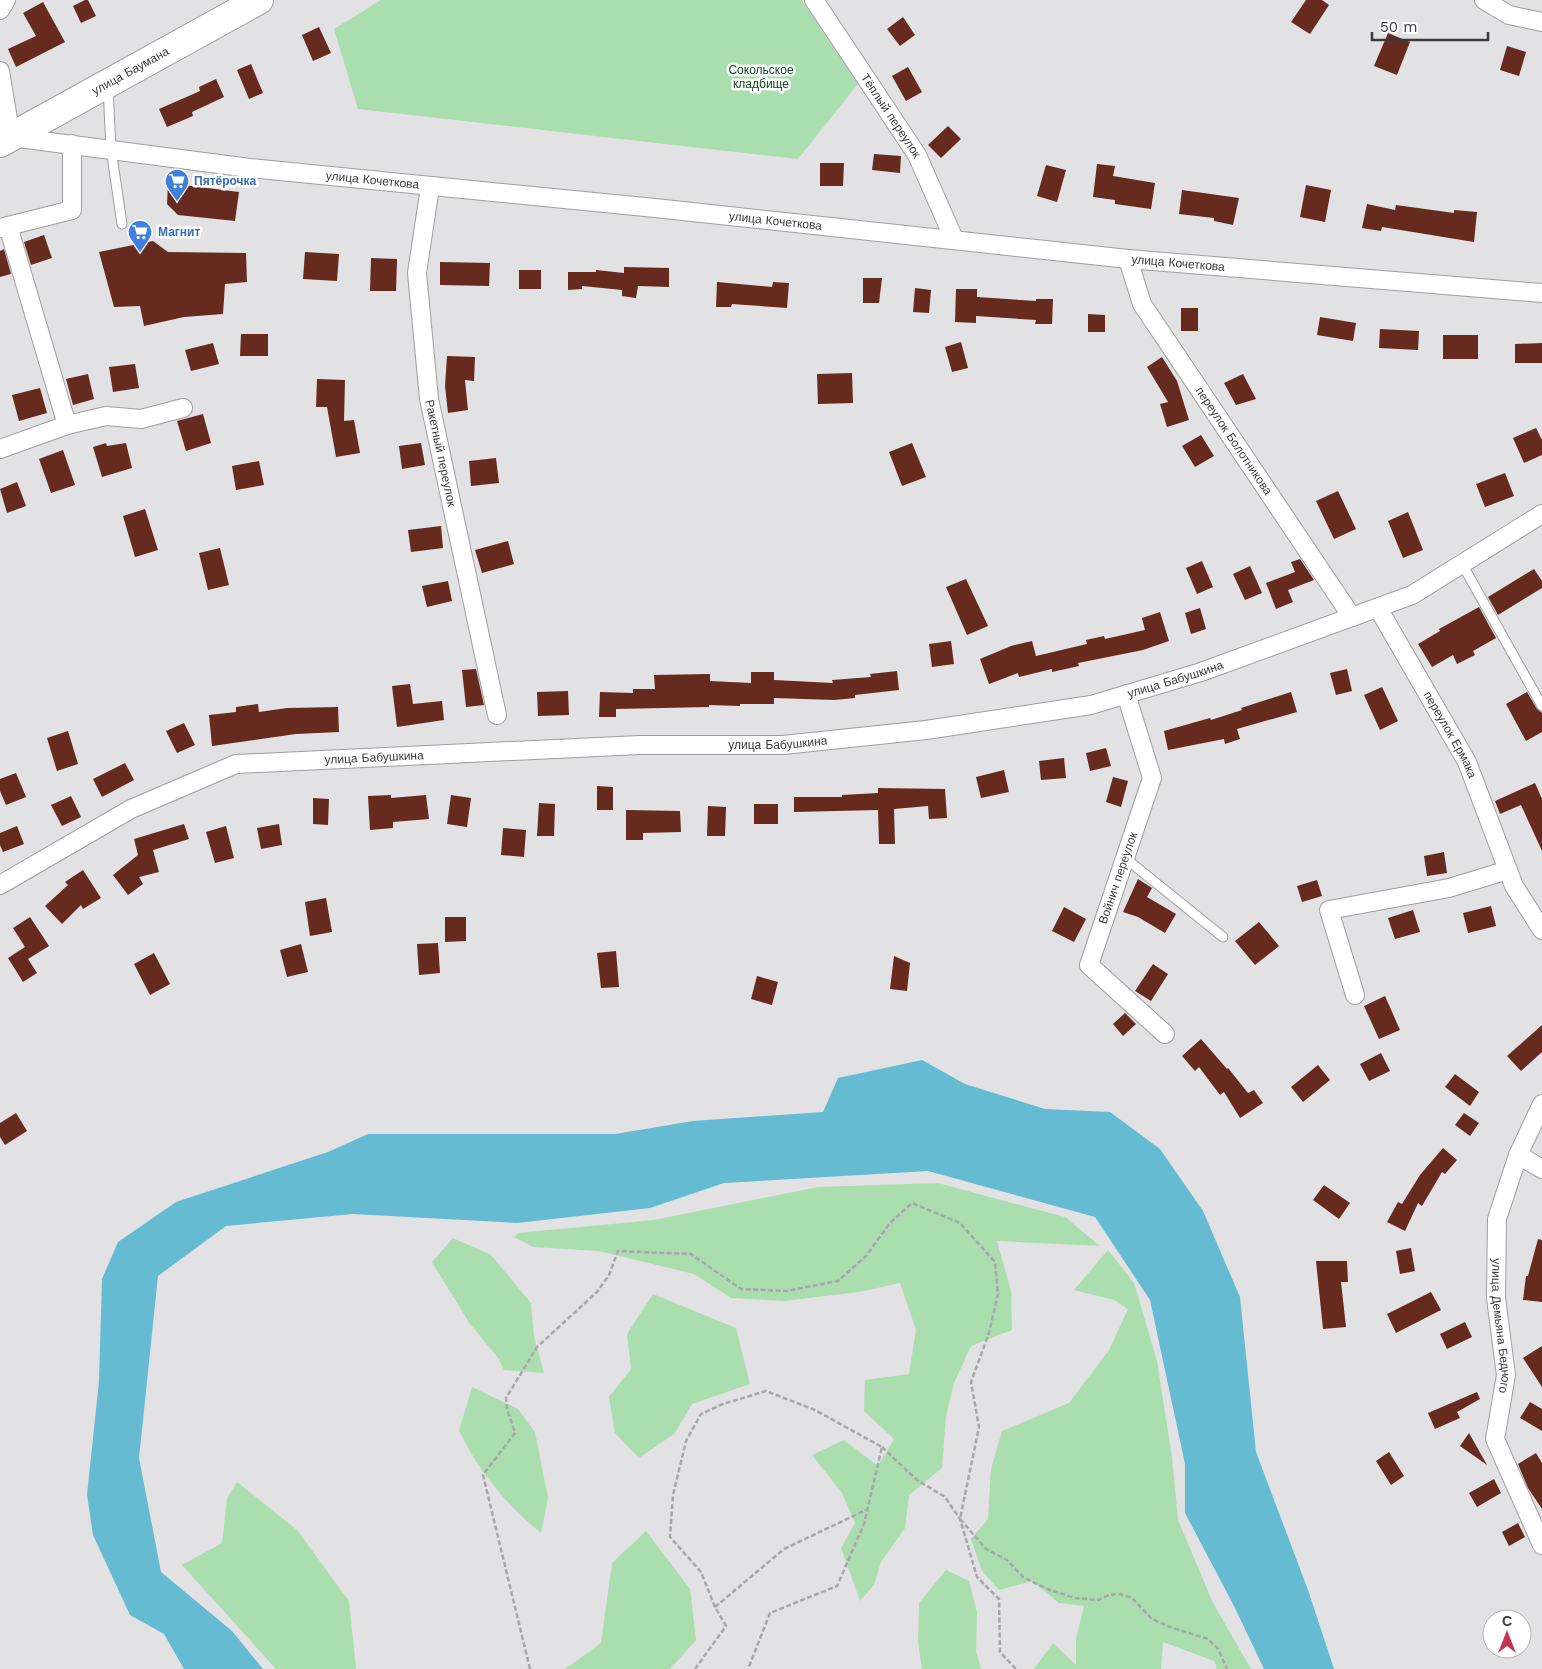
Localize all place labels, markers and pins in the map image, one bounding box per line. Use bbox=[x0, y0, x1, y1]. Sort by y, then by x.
supermarket icon: Пятёрочка bbox=[164, 168, 190, 202]
place label: Пятёрочка bbox=[194, 174, 257, 188]
supermarket icon: Магнит bbox=[127, 219, 153, 253]
place label: Магнит bbox=[158, 225, 200, 239]

